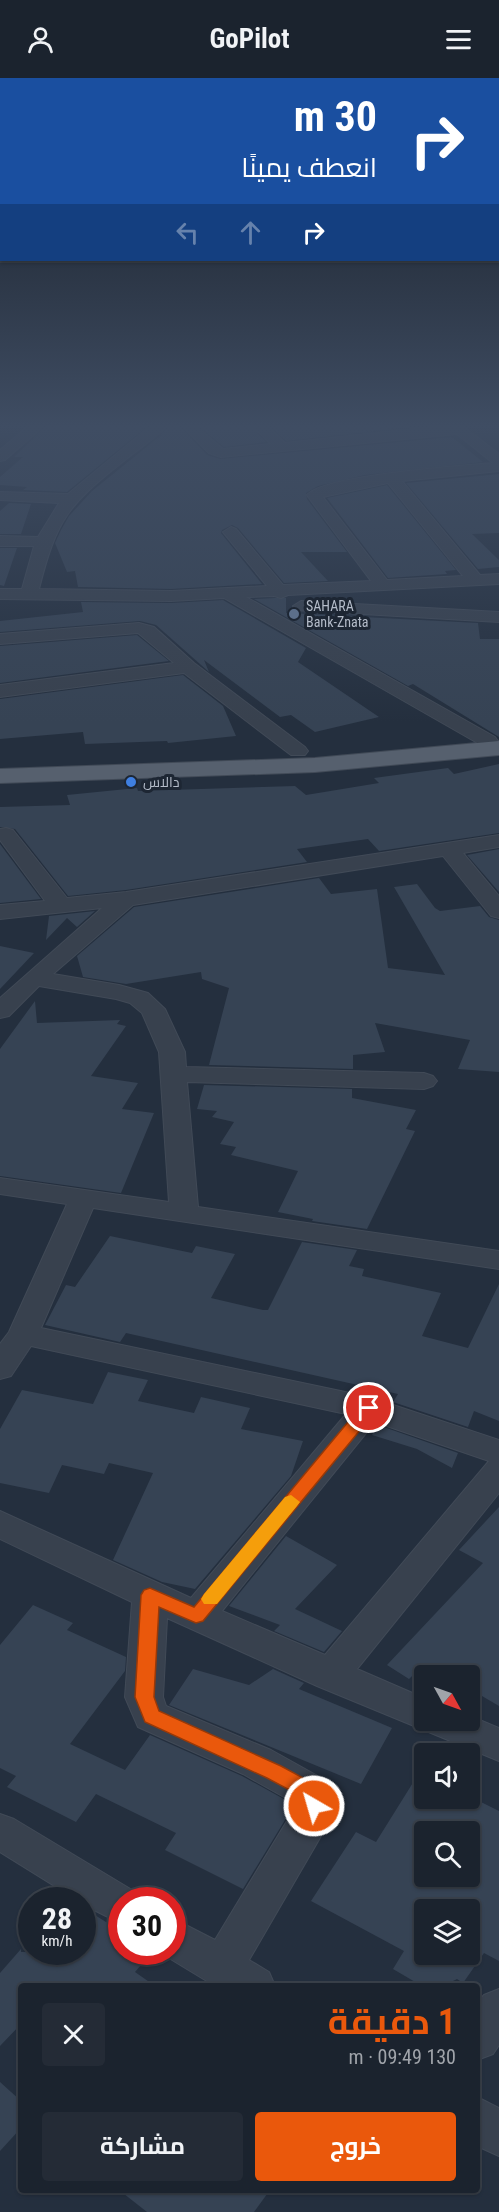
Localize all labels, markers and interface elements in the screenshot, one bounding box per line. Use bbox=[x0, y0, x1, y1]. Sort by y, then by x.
icon: person bbox=[24, 23, 57, 56]
text: GoPilot bbox=[210, 23, 289, 55]
icon: menu bbox=[442, 23, 475, 56]
text: 30 m bbox=[294, 92, 377, 141]
icon: right bbox=[398, 102, 476, 180]
text: انعطف يمينًا bbox=[241, 152, 377, 184]
icon: left bbox=[171, 216, 204, 249]
icon: ahead bbox=[234, 216, 267, 249]
icon: right bbox=[297, 216, 330, 249]
place label: SAHARA Bank-Znata bbox=[306, 598, 369, 630]
marker: SAHARA Bank-Znata bbox=[287, 607, 301, 621]
place label: دالاس bbox=[143, 774, 180, 790]
marker: دالاس bbox=[124, 775, 138, 789]
pin bbox=[343, 1382, 394, 1433]
icon: arrive bbox=[352, 1391, 385, 1424]
north arrow bbox=[414, 1665, 480, 1731]
map controls bbox=[414, 1665, 480, 1965]
button: sound bbox=[414, 1743, 480, 1809]
position arrow bbox=[282, 1774, 346, 1838]
button: search bbox=[414, 1821, 480, 1887]
speed limit sign: 30 bbox=[108, 1887, 186, 1965]
button: layers bbox=[414, 1899, 480, 1965]
text: 28 bbox=[42, 1901, 72, 1936]
text: km/h bbox=[42, 1932, 72, 1950]
text: 1 دقيقة bbox=[328, 2001, 456, 2043]
button: close bbox=[42, 2003, 105, 2066]
text: 130 m · 09:49 bbox=[349, 2045, 456, 2069]
button: مشاركة bbox=[42, 2112, 243, 2181]
button: خروج bbox=[255, 2112, 456, 2181]

